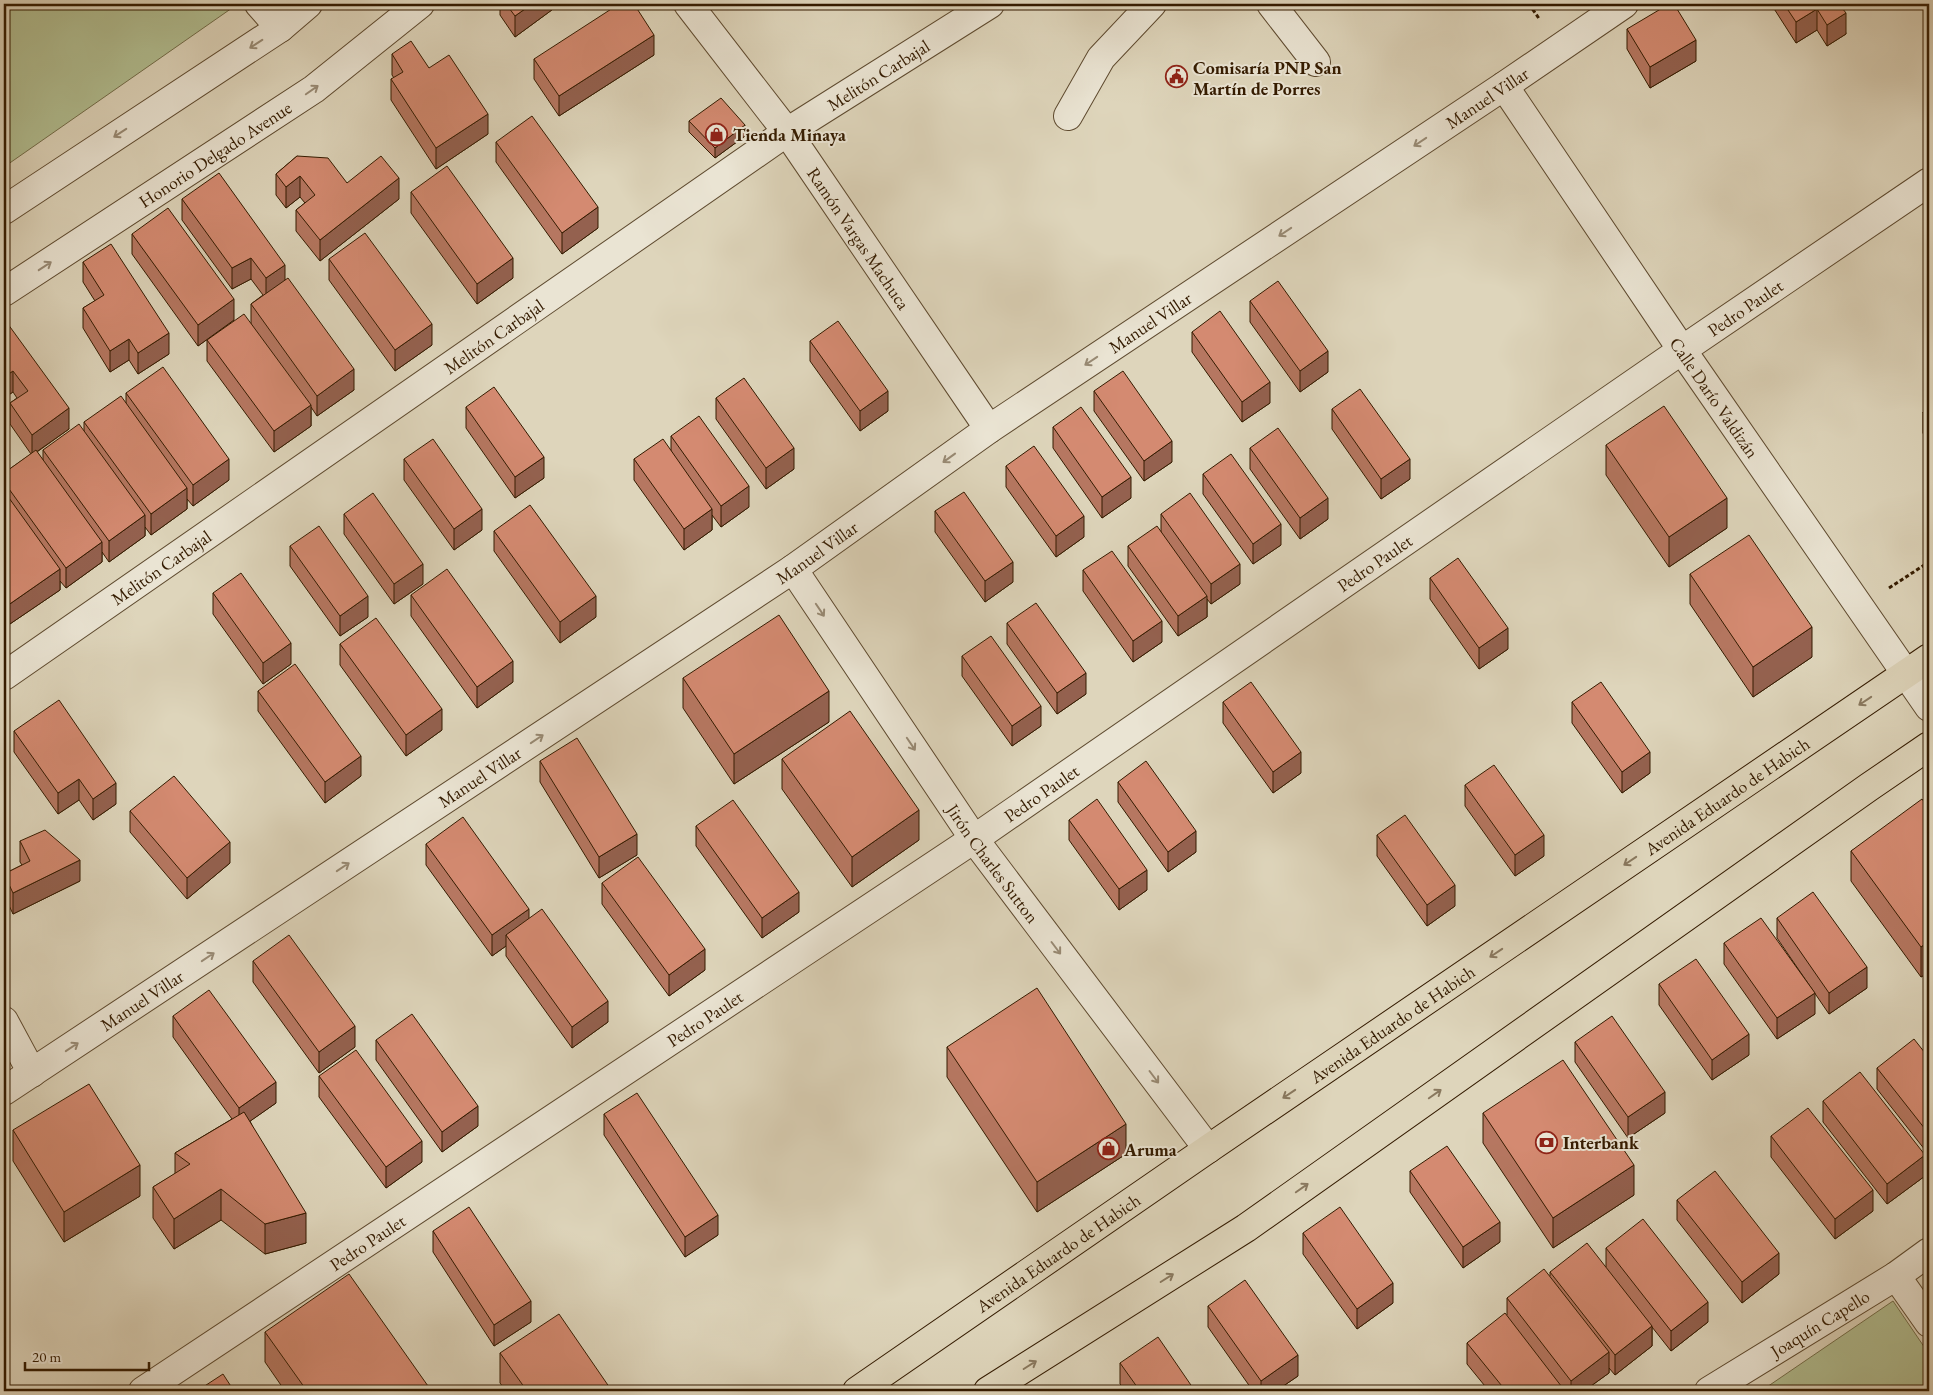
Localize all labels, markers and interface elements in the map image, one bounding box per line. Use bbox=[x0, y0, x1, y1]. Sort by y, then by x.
street label: Melitón Carbajal bbox=[822, 34, 934, 116]
one-way arrow bbox=[249, 39, 263, 49]
place label: Comisaría PNP San Martín de Porres bbox=[1193, 56, 1342, 100]
street label: Manuel Villar bbox=[1441, 61, 1533, 133]
public building icon: Comisaría PNP San Martín de Porres bbox=[1165, 65, 1189, 89]
one-way arrow bbox=[305, 85, 319, 95]
street label: Honorio Delgado Avenue bbox=[134, 96, 296, 212]
shop icon: Tienda Minaya bbox=[705, 122, 729, 146]
place label: Tienda Minaya bbox=[733, 123, 846, 146]
one-way arrow bbox=[113, 128, 127, 138]
one-way arrow bbox=[1413, 137, 1427, 147]
street label: Ramón Vargas Machuca bbox=[802, 162, 916, 314]
one-way arrow bbox=[1278, 227, 1292, 237]
one-way arrow bbox=[37, 261, 51, 271]
street label: Pedro Paulet bbox=[1703, 273, 1787, 341]
street label: Manuel Villar bbox=[1104, 286, 1196, 358]
street label: Melitón Carbajal bbox=[439, 293, 548, 379]
street label: Calle Darío Valdizán bbox=[1665, 333, 1765, 463]
one-way arrow bbox=[1084, 356, 1098, 366]
one-way arrow bbox=[942, 453, 956, 463]
street label: Manuel Villar bbox=[771, 515, 862, 589]
street label: Melitón Carbajal bbox=[106, 524, 215, 610]
street label: Pedro Paulet bbox=[1332, 528, 1417, 597]
one-way arrow bbox=[815, 602, 825, 616]
one-way arrow bbox=[1859, 696, 1873, 706]
street label: Avenida Eduardo de Habich bbox=[1639, 731, 1814, 861]
one-way arrow bbox=[530, 733, 544, 744]
one-way arrow bbox=[906, 737, 916, 751]
street label: Manuel Villar bbox=[433, 741, 525, 812]
street label: Pedro Paulet bbox=[999, 759, 1083, 827]
street label: Jirón Charles Sutton bbox=[941, 798, 1045, 928]
one-way arrow bbox=[1623, 856, 1637, 867]
one-way arrow bbox=[336, 862, 350, 872]
one-way arrow bbox=[1051, 941, 1062, 954]
one-way arrow bbox=[1489, 948, 1503, 958]
one-way arrow bbox=[201, 952, 215, 962]
street label: Avenida Eduardo de Habich bbox=[1304, 959, 1479, 1088]
street label: Manuel Villar bbox=[96, 964, 188, 1036]
street label: Pedro Paulet bbox=[662, 984, 747, 1052]
one-way arrow bbox=[65, 1041, 79, 1051]
one-way arrow bbox=[1149, 1070, 1159, 1084]
one-way arrow bbox=[1282, 1089, 1296, 1099]
one-way arrow bbox=[1428, 1089, 1442, 1099]
bank icon: Interbank bbox=[1535, 1130, 1559, 1154]
place label: Interbank bbox=[1563, 1131, 1640, 1154]
shop icon: Aruma bbox=[1096, 1137, 1120, 1161]
place label: Aruma bbox=[1123, 1138, 1177, 1161]
one-way arrow bbox=[1295, 1183, 1309, 1193]
street label: Avenida Eduardo de Habich bbox=[970, 1188, 1144, 1318]
street label: Pedro Paulet bbox=[325, 1209, 410, 1276]
one-way arrow bbox=[1159, 1273, 1173, 1283]
street label: Joaquín Capello bbox=[1764, 1284, 1874, 1363]
scale bar bbox=[25, 1340, 149, 1372]
text: 20 m bbox=[32, 1347, 61, 1366]
one-way arrow bbox=[1022, 1360, 1036, 1370]

